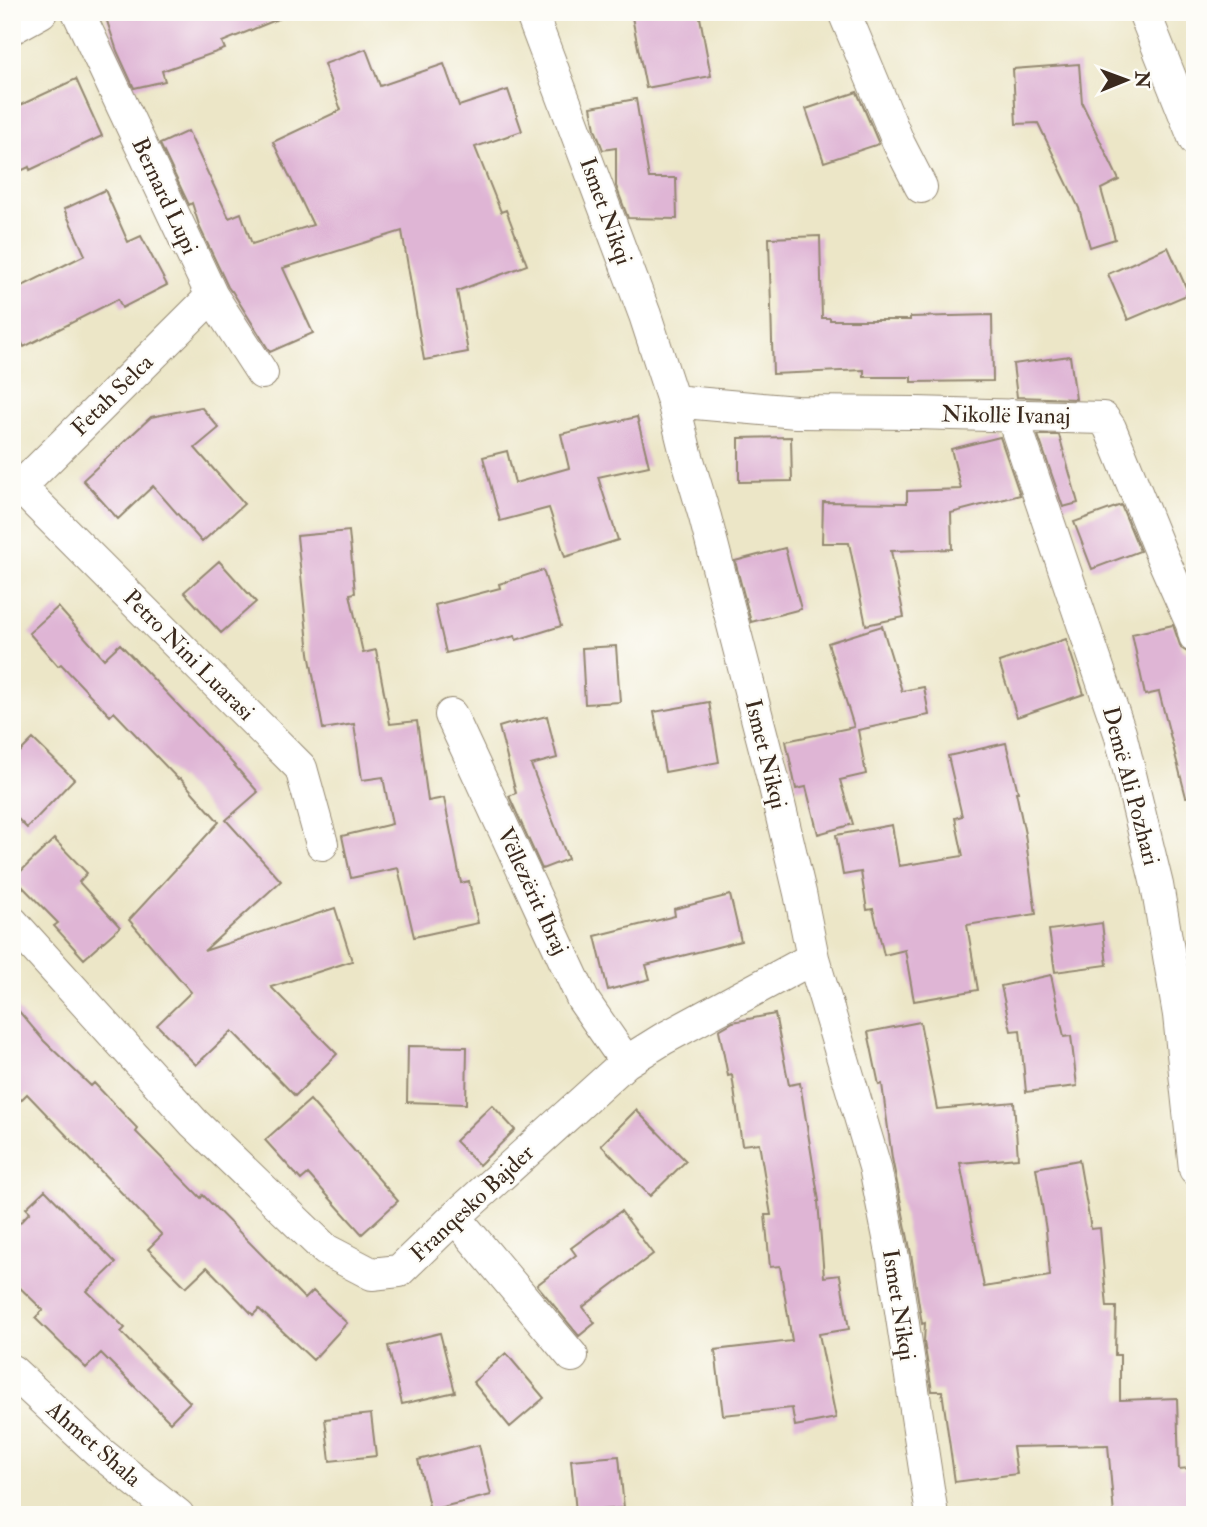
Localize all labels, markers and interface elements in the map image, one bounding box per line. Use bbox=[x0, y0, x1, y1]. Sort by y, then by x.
north arrow bbox=[1092, 46, 1162, 116]
text: N bbox=[1130, 70, 1154, 89]
street label: Bernard Lupi bbox=[124, 133, 205, 259]
street label: Ismet Nikqi bbox=[573, 153, 639, 269]
street label: Fetah Selca bbox=[65, 348, 159, 442]
street label: Nikollë Ivanaj bbox=[941, 399, 1071, 431]
street label: Petro Nini Luarasi bbox=[117, 583, 261, 727]
street label: Ismet Nikqi bbox=[738, 696, 794, 812]
street label: Demë Ali Pozhari bbox=[1096, 703, 1166, 869]
street label: Vëllezërit Ibraj bbox=[491, 823, 575, 959]
street label: Franqesko Bajder bbox=[404, 1138, 540, 1268]
street label: Ismet Nikqi bbox=[876, 1247, 922, 1363]
street label: Ahmet Shala bbox=[40, 1394, 148, 1493]

